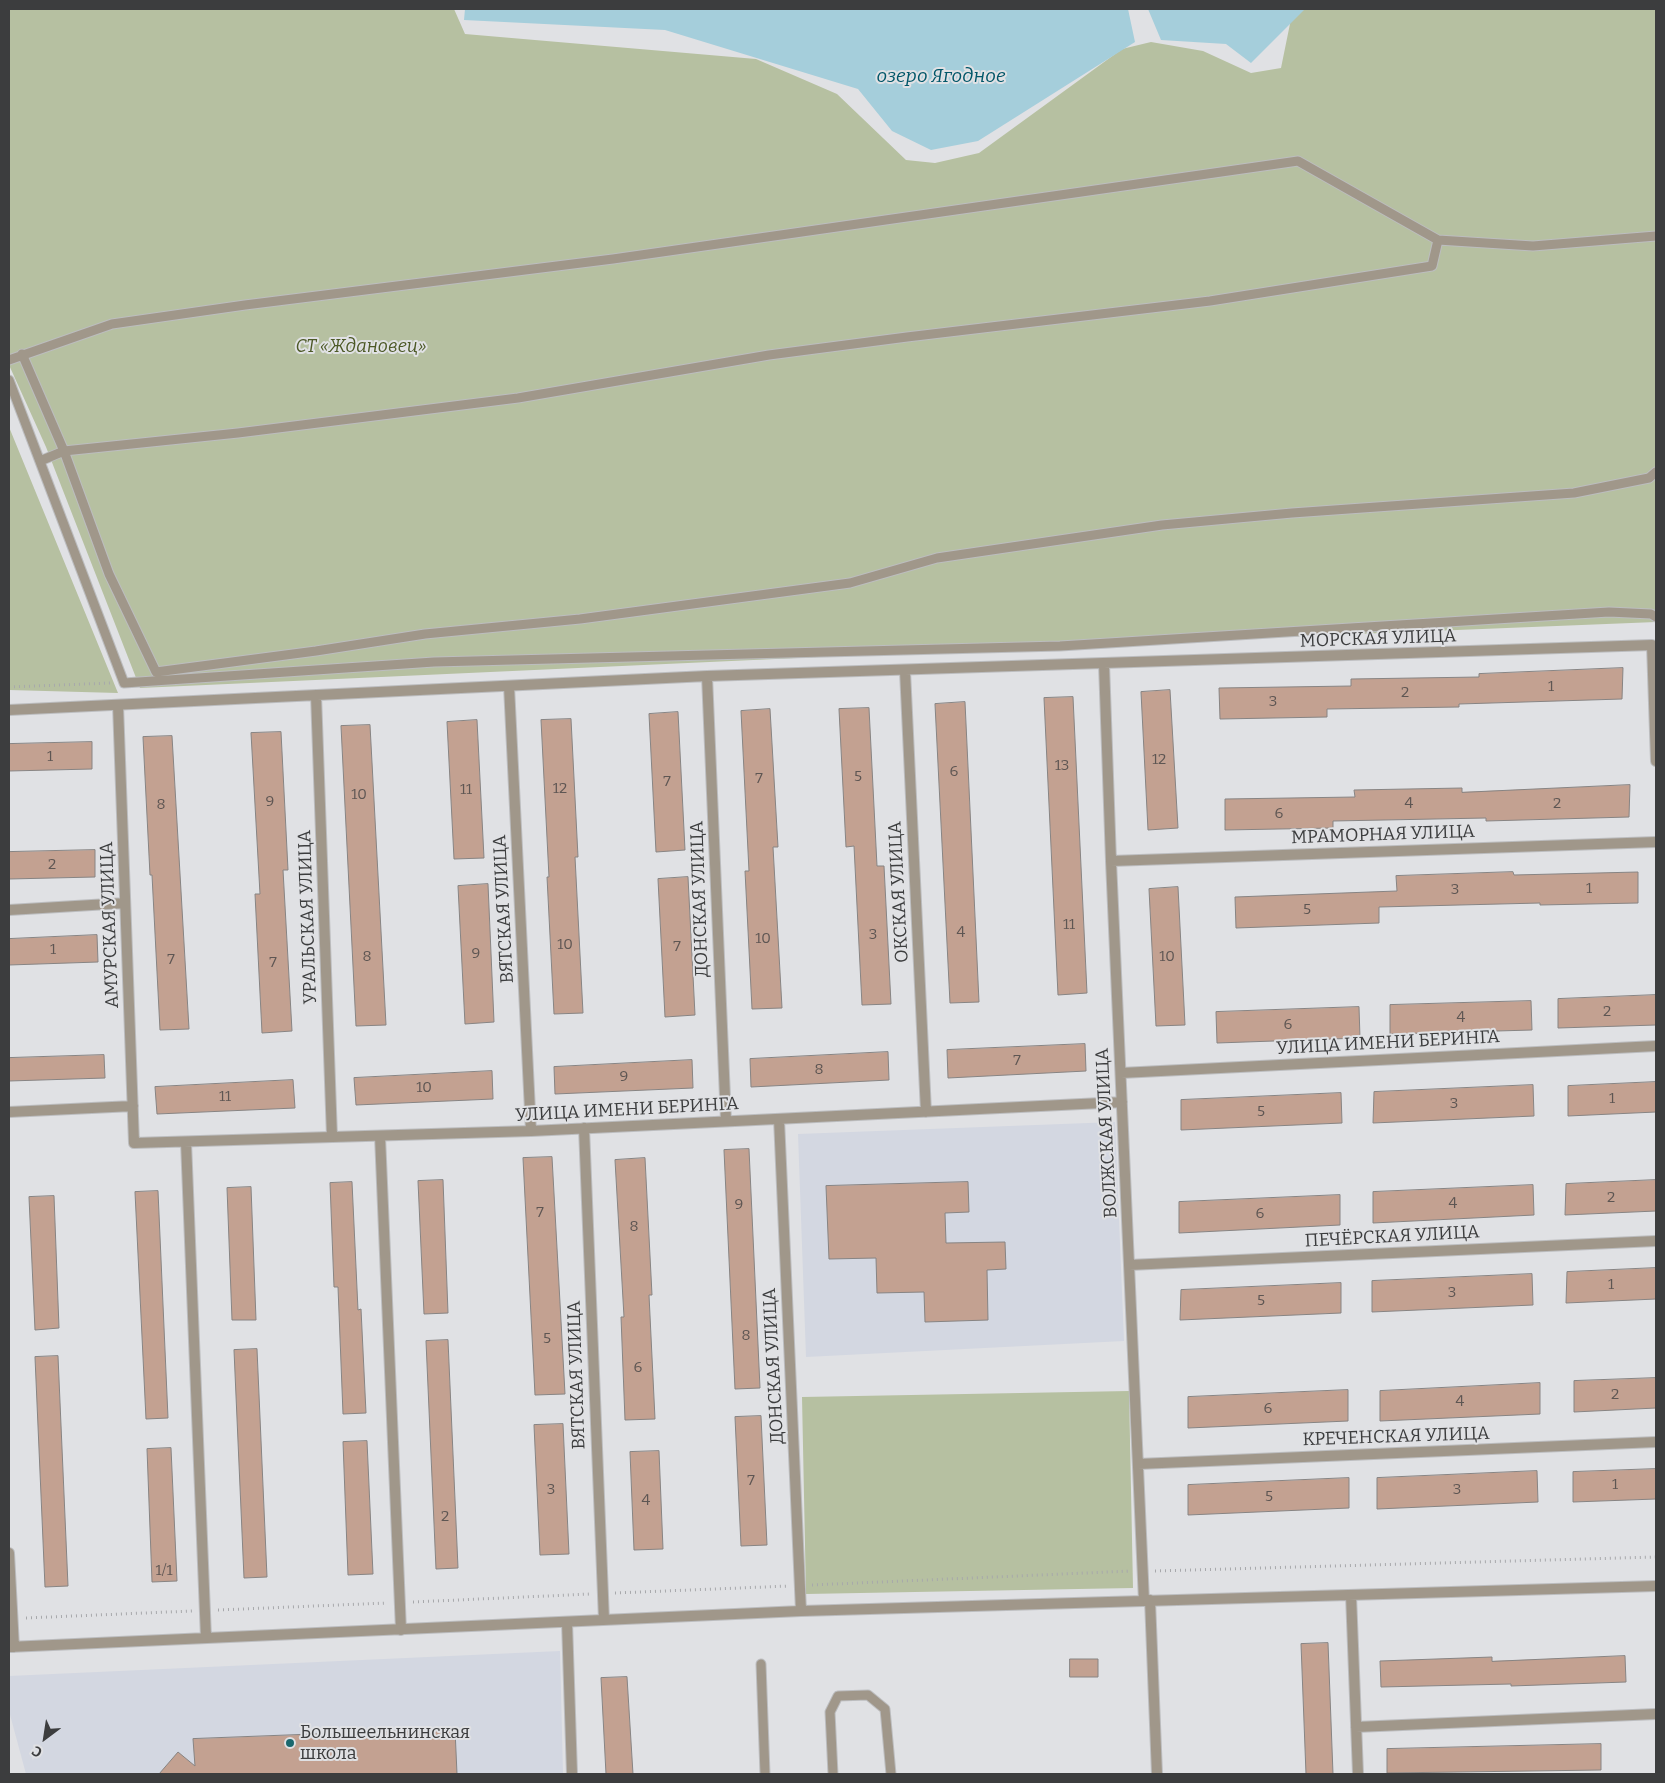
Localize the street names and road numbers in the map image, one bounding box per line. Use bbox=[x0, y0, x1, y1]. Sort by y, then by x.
street label: МОРСКАЯ УЛИЦА bbox=[1299, 625, 1457, 653]
street label: ДОНСКАЯ УЛИЦА bbox=[686, 820, 714, 978]
street label: ОКСКАЯ УЛИЦА bbox=[885, 821, 913, 963]
street label: МРАМОРНАЯ УЛИЦА bbox=[1291, 821, 1475, 849]
street label: УРАЛЬСКАЯ УЛИЦА bbox=[294, 829, 322, 1005]
street label: ВЯТСКАЯ УЛИЦА bbox=[489, 834, 519, 984]
street label: АМУРСКАЯ УЛИЦА bbox=[96, 841, 124, 1009]
street label: УЛИЦА ИМЕНИ БЕРИНГА bbox=[1276, 1026, 1500, 1060]
street label: ВОЛЖСКАЯ УЛИЦА bbox=[1092, 1047, 1122, 1219]
street label: УЛИЦА ИМЕНИ БЕРИНГА bbox=[515, 1093, 739, 1127]
street label: ПЕЧЁРСКАЯ УЛИЦА bbox=[1304, 1222, 1480, 1252]
street label: ДОНСКАЯ УЛИЦА bbox=[759, 1287, 789, 1445]
street label: ВЯТСКАЯ УЛИЦА bbox=[564, 1300, 590, 1450]
street label: КРЕЧЕНСКАЯ УЛИЦА bbox=[1302, 1423, 1490, 1451]

